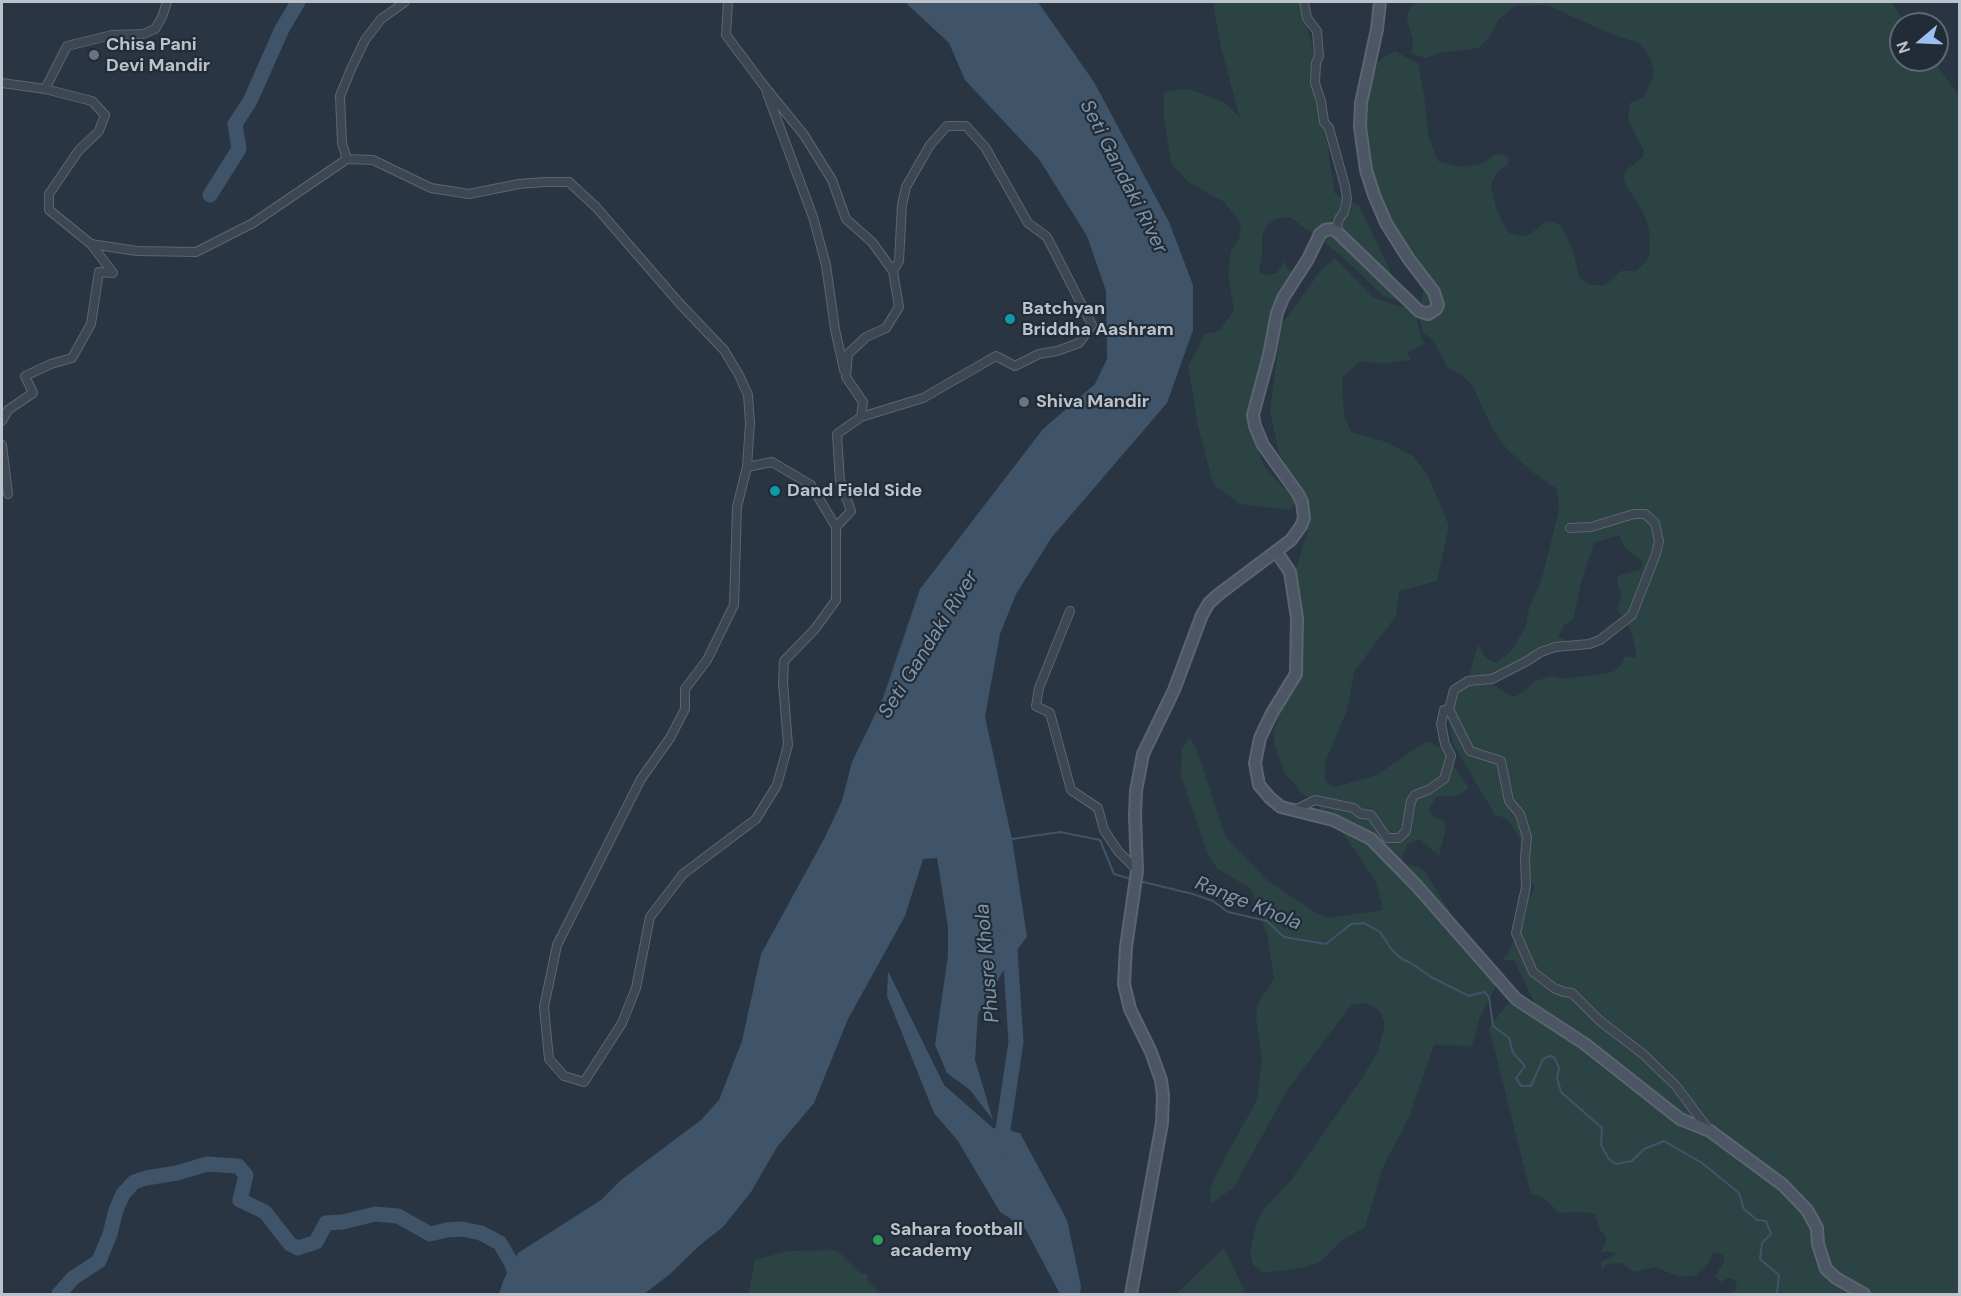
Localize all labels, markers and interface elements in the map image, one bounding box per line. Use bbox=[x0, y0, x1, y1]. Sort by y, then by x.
north arrow bbox=[1889, 12, 1949, 72]
place label: Chisa Pani Devi Mandir bbox=[106, 34, 210, 76]
text: N bbox=[1892, 38, 1915, 56]
marker: Chisa Pani Devi Mandir bbox=[87, 48, 101, 62]
water label: Seti Gandaki River bbox=[1074, 96, 1172, 258]
place label: Batchyan Briddha Aashram bbox=[1022, 298, 1174, 340]
marker: Batchyan Briddha Aashram bbox=[1003, 312, 1017, 326]
place label: Shiva Mandir bbox=[1036, 391, 1149, 413]
marker: Shiva Mandir bbox=[1017, 395, 1031, 409]
place label: Dand Field Side bbox=[787, 480, 922, 502]
marker: Dand Field Side bbox=[768, 484, 782, 498]
water label: Seti Gandaki River bbox=[874, 567, 984, 723]
water label: Range Khola bbox=[1191, 872, 1305, 936]
water label: Phusre Khola bbox=[971, 902, 1005, 1024]
place label: Sahara football academy bbox=[890, 1219, 1023, 1262]
marker: Sahara football academy bbox=[871, 1233, 885, 1247]

